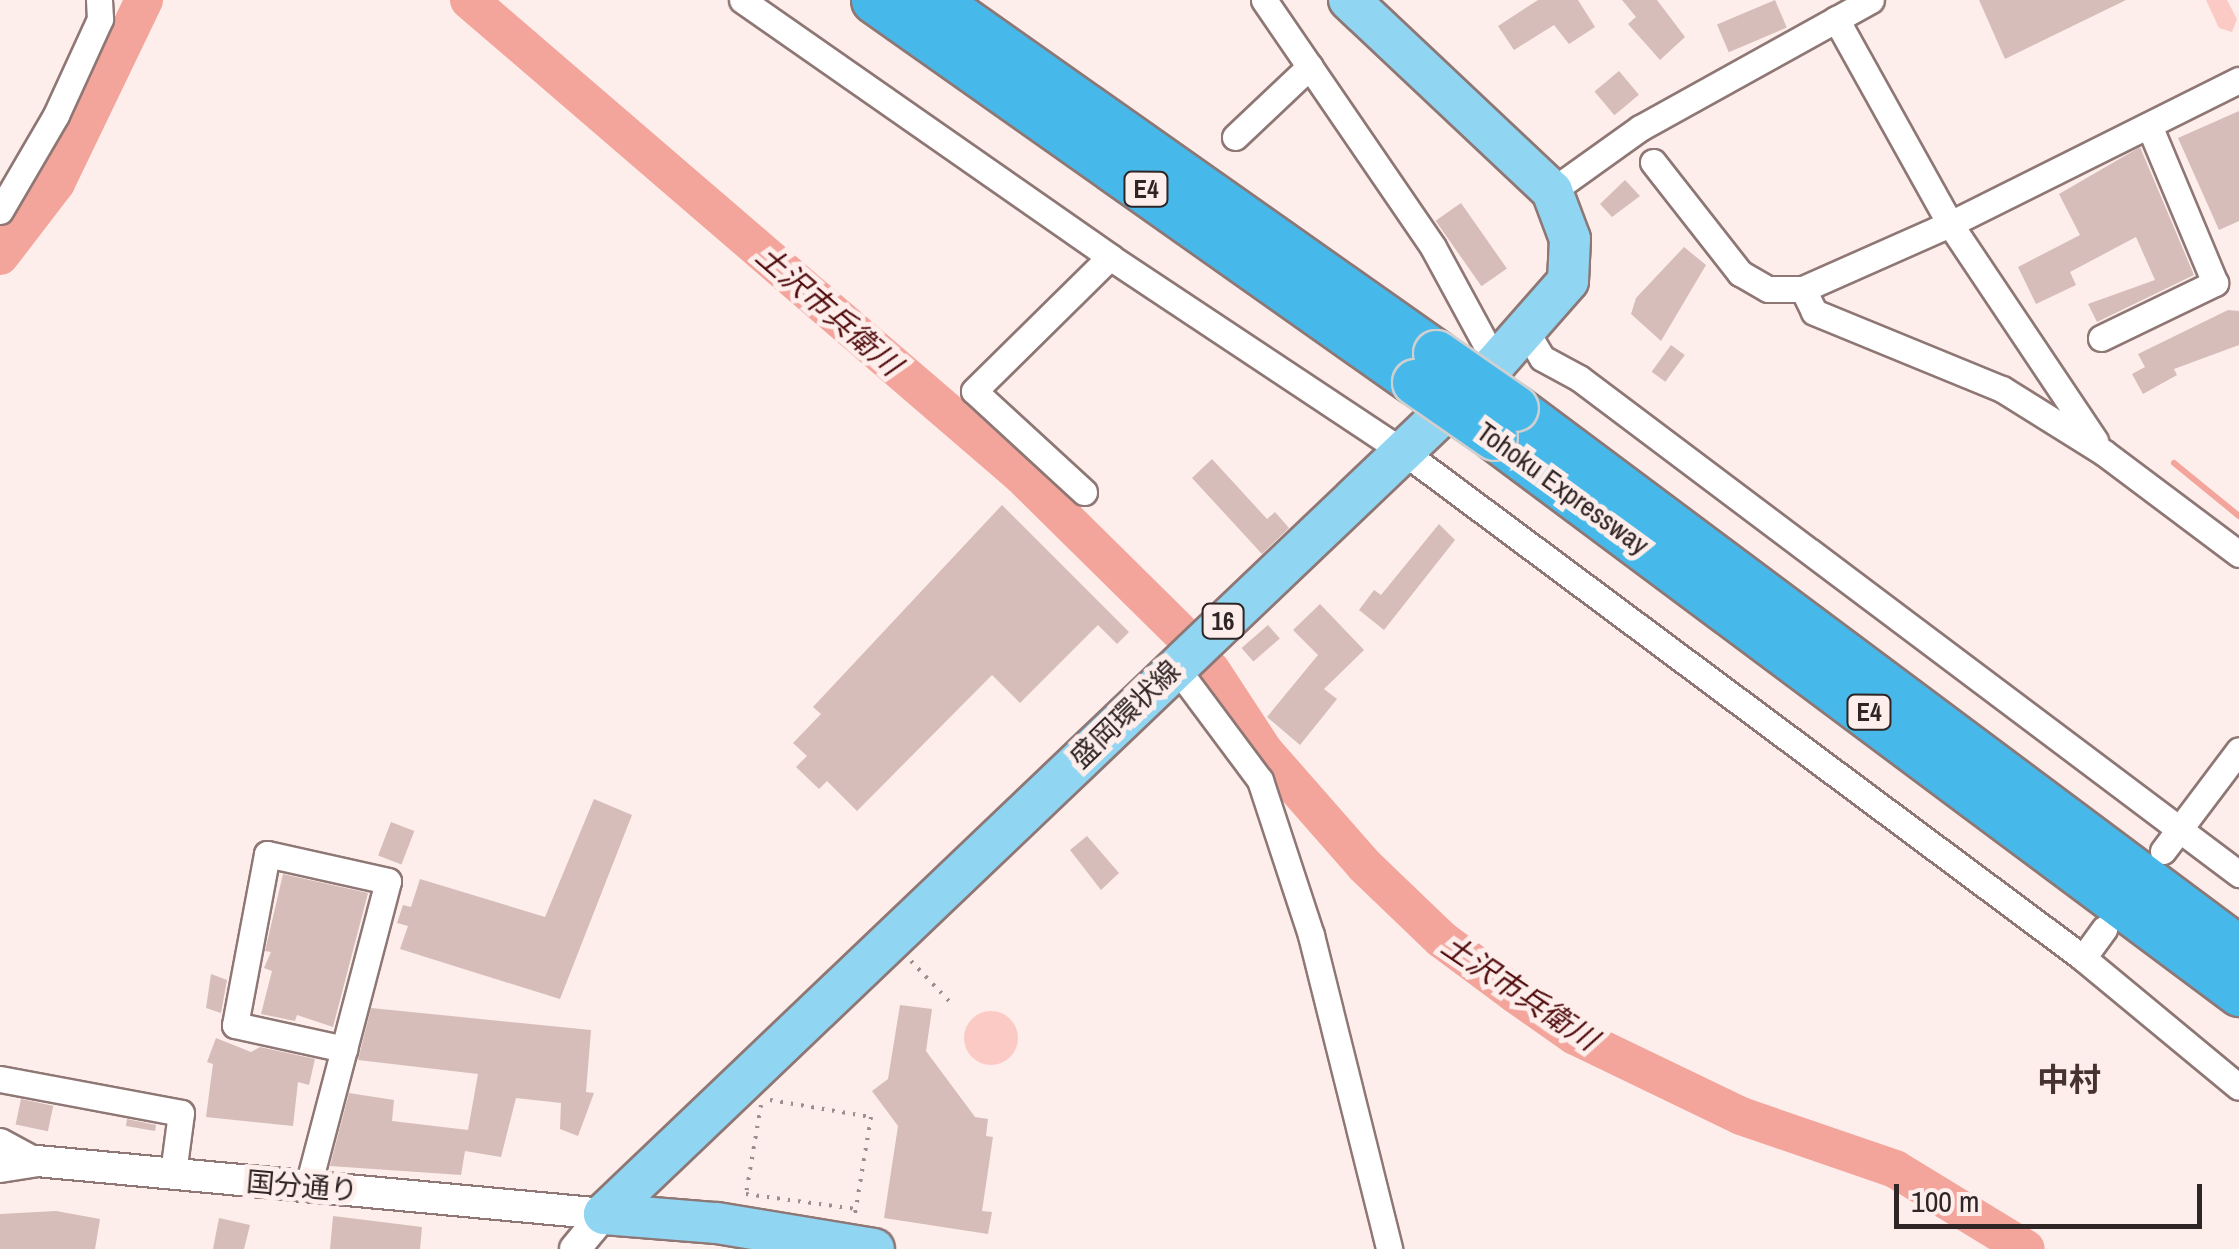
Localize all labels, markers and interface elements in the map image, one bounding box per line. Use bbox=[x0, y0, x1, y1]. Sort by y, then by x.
road number: E4 bbox=[1121, 169, 1171, 209]
water label: 土沢市兵衛川 bbox=[749, 237, 909, 383]
street label: Tohoku Expressway bbox=[1471, 414, 1655, 562]
road number: 16 bbox=[1200, 601, 1246, 641]
street label: 盛岡環状線 bbox=[1063, 653, 1187, 775]
road number: E4 bbox=[1844, 692, 1894, 732]
water label: 土沢市兵衛川 bbox=[1435, 927, 1605, 1057]
district label: 中村 bbox=[2037, 1061, 2101, 1099]
street label: 国分通り bbox=[245, 1164, 359, 1208]
scale bar bbox=[1899, 1164, 2206, 1226]
text: 100 m bbox=[1911, 1181, 1979, 1221]

